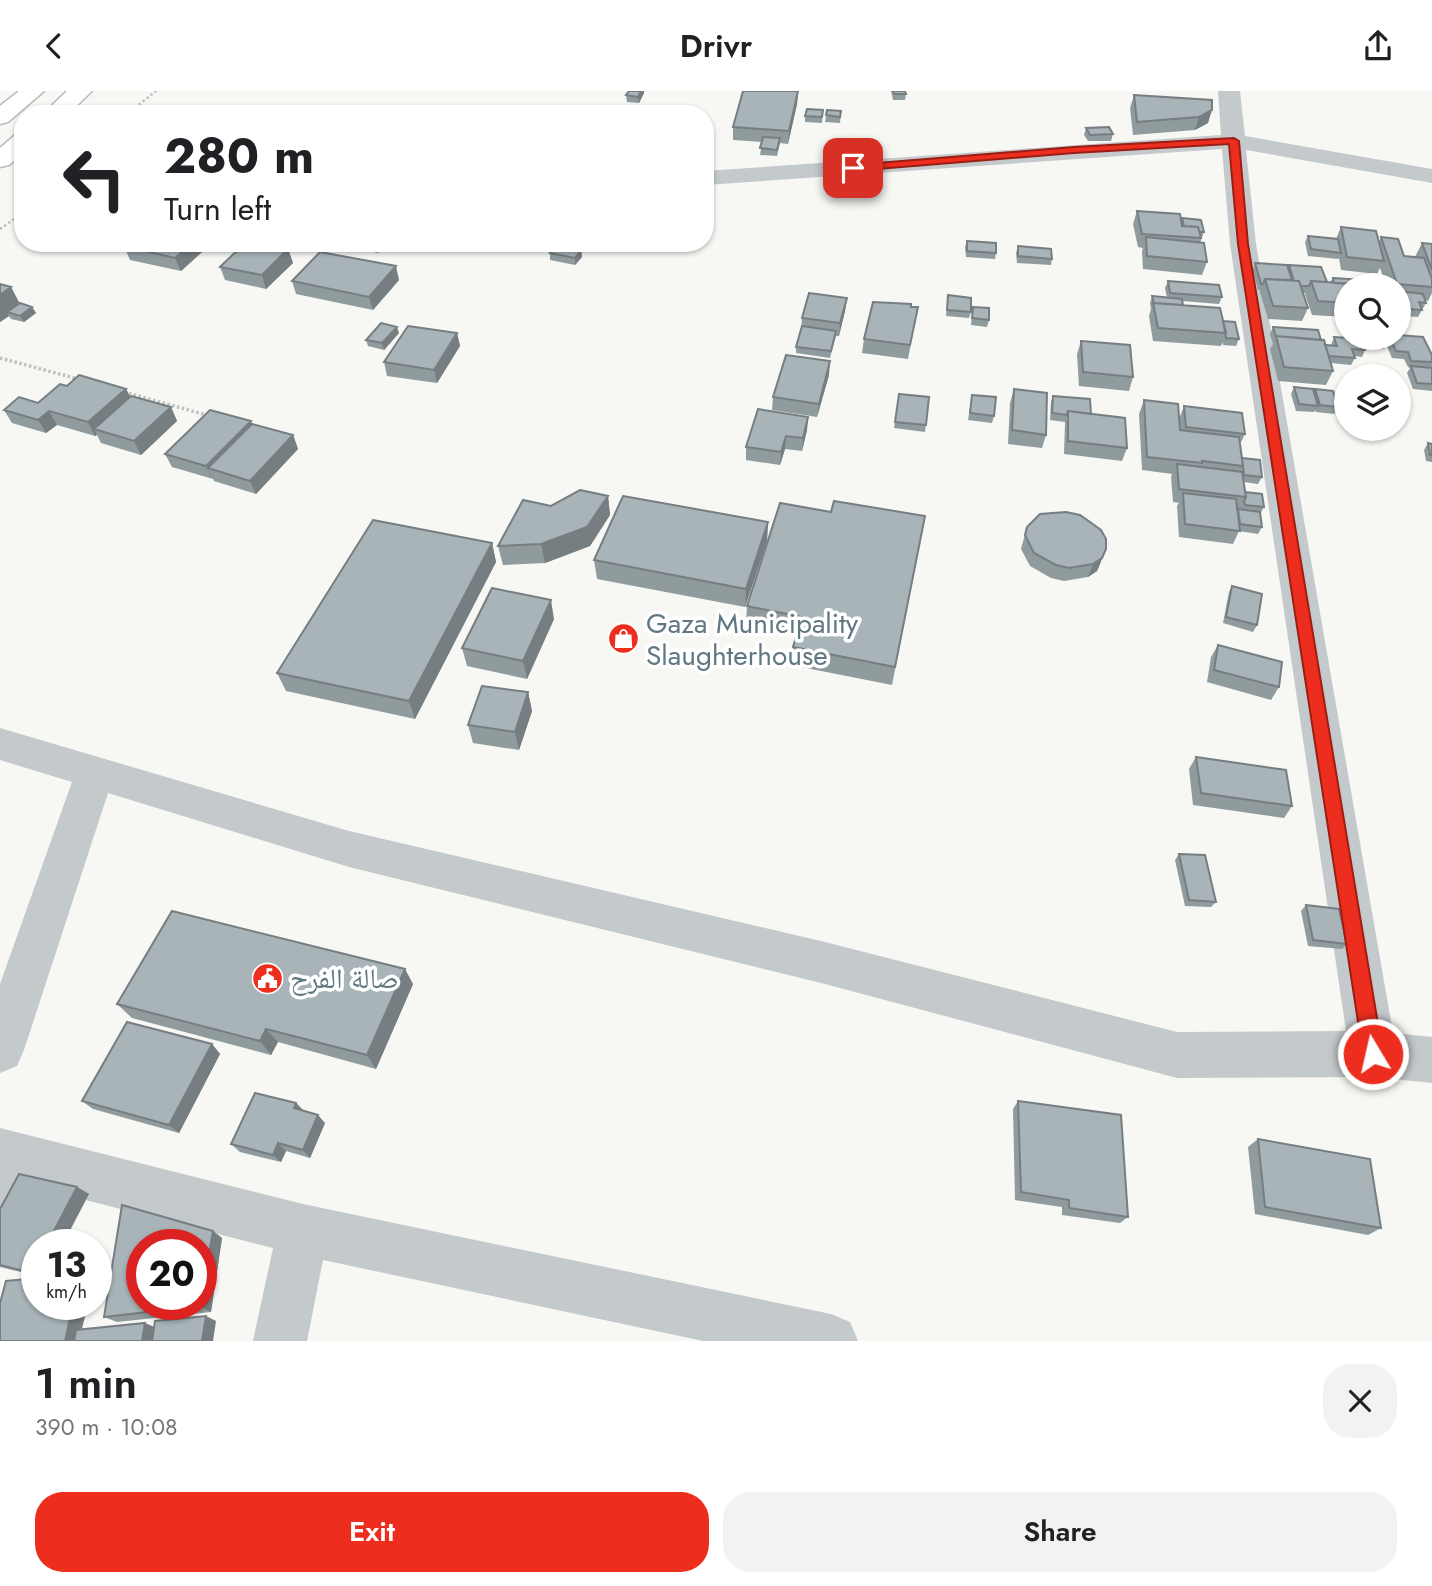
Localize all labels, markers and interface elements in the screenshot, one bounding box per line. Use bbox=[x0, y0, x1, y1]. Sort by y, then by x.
text: Drivr bbox=[680, 23, 752, 69]
icon: back bbox=[35, 27, 73, 65]
icon: share bbox=[1359, 27, 1397, 65]
text: 280 m bbox=[164, 121, 314, 191]
icon: left bbox=[49, 133, 140, 224]
pin bbox=[823, 138, 883, 198]
icon: arrive bbox=[834, 149, 872, 187]
text: Turn left bbox=[164, 186, 271, 232]
map controls bbox=[1334, 273, 1411, 441]
button: search bbox=[1334, 273, 1411, 350]
button: layers bbox=[1334, 364, 1411, 441]
place label: Gaza Municipality Slaughterhouse bbox=[646, 603, 859, 676]
shop icon: Gaza Municipality Slaughterhouse bbox=[606, 622, 640, 656]
place label: صالة الفرح bbox=[290, 958, 399, 999]
public building icon: صالة الفرح bbox=[250, 961, 284, 995]
position arrow bbox=[1336, 1017, 1410, 1091]
speed limit sign: 20 bbox=[126, 1229, 217, 1320]
text: 13 bbox=[47, 1240, 86, 1290]
text: km/h bbox=[46, 1279, 87, 1305]
text: 1 min bbox=[35, 1353, 137, 1414]
button: close bbox=[1323, 1364, 1397, 1438]
text: 390 m · 10:08 bbox=[35, 1410, 178, 1444]
button: Exit bbox=[35, 1492, 709, 1572]
button: Share bbox=[723, 1492, 1397, 1572]

